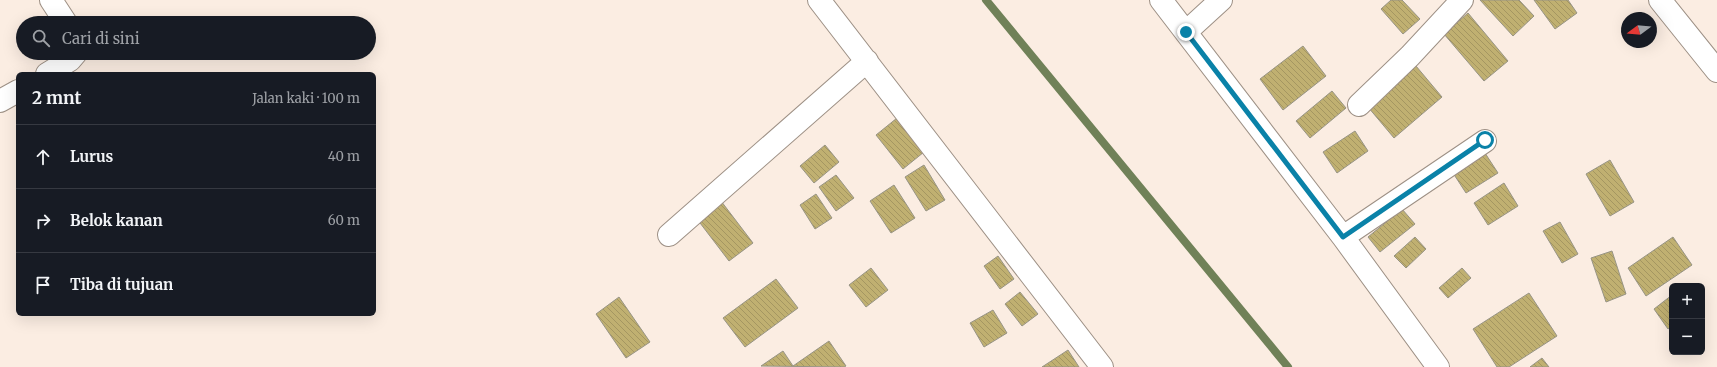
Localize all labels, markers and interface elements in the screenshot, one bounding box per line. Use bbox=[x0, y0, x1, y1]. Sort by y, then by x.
north arrow bbox=[1621, 12, 1657, 48]
search box bbox=[16, 16, 376, 60]
route end bbox=[1177, 23, 1195, 41]
icon: search bbox=[30, 27, 52, 49]
text: Cari di sini bbox=[62, 29, 140, 48]
text: 2 mnt bbox=[32, 87, 81, 109]
text: Jalan kaki · 100 m bbox=[252, 90, 360, 107]
route start bbox=[1476, 131, 1494, 149]
icon: ahead bbox=[32, 146, 54, 168]
text: Lurus bbox=[70, 147, 113, 166]
text: 40 m bbox=[328, 148, 360, 165]
icon: right bbox=[32, 210, 54, 232]
text: Belok kanan bbox=[70, 211, 163, 230]
text: 60 m bbox=[328, 212, 360, 229]
icon: arrive bbox=[32, 274, 54, 296]
text: Tiba di tujuan bbox=[70, 275, 173, 294]
map controls bbox=[1669, 283, 1705, 355]
button: + bbox=[1669, 283, 1705, 319]
button: − bbox=[1669, 319, 1705, 355]

